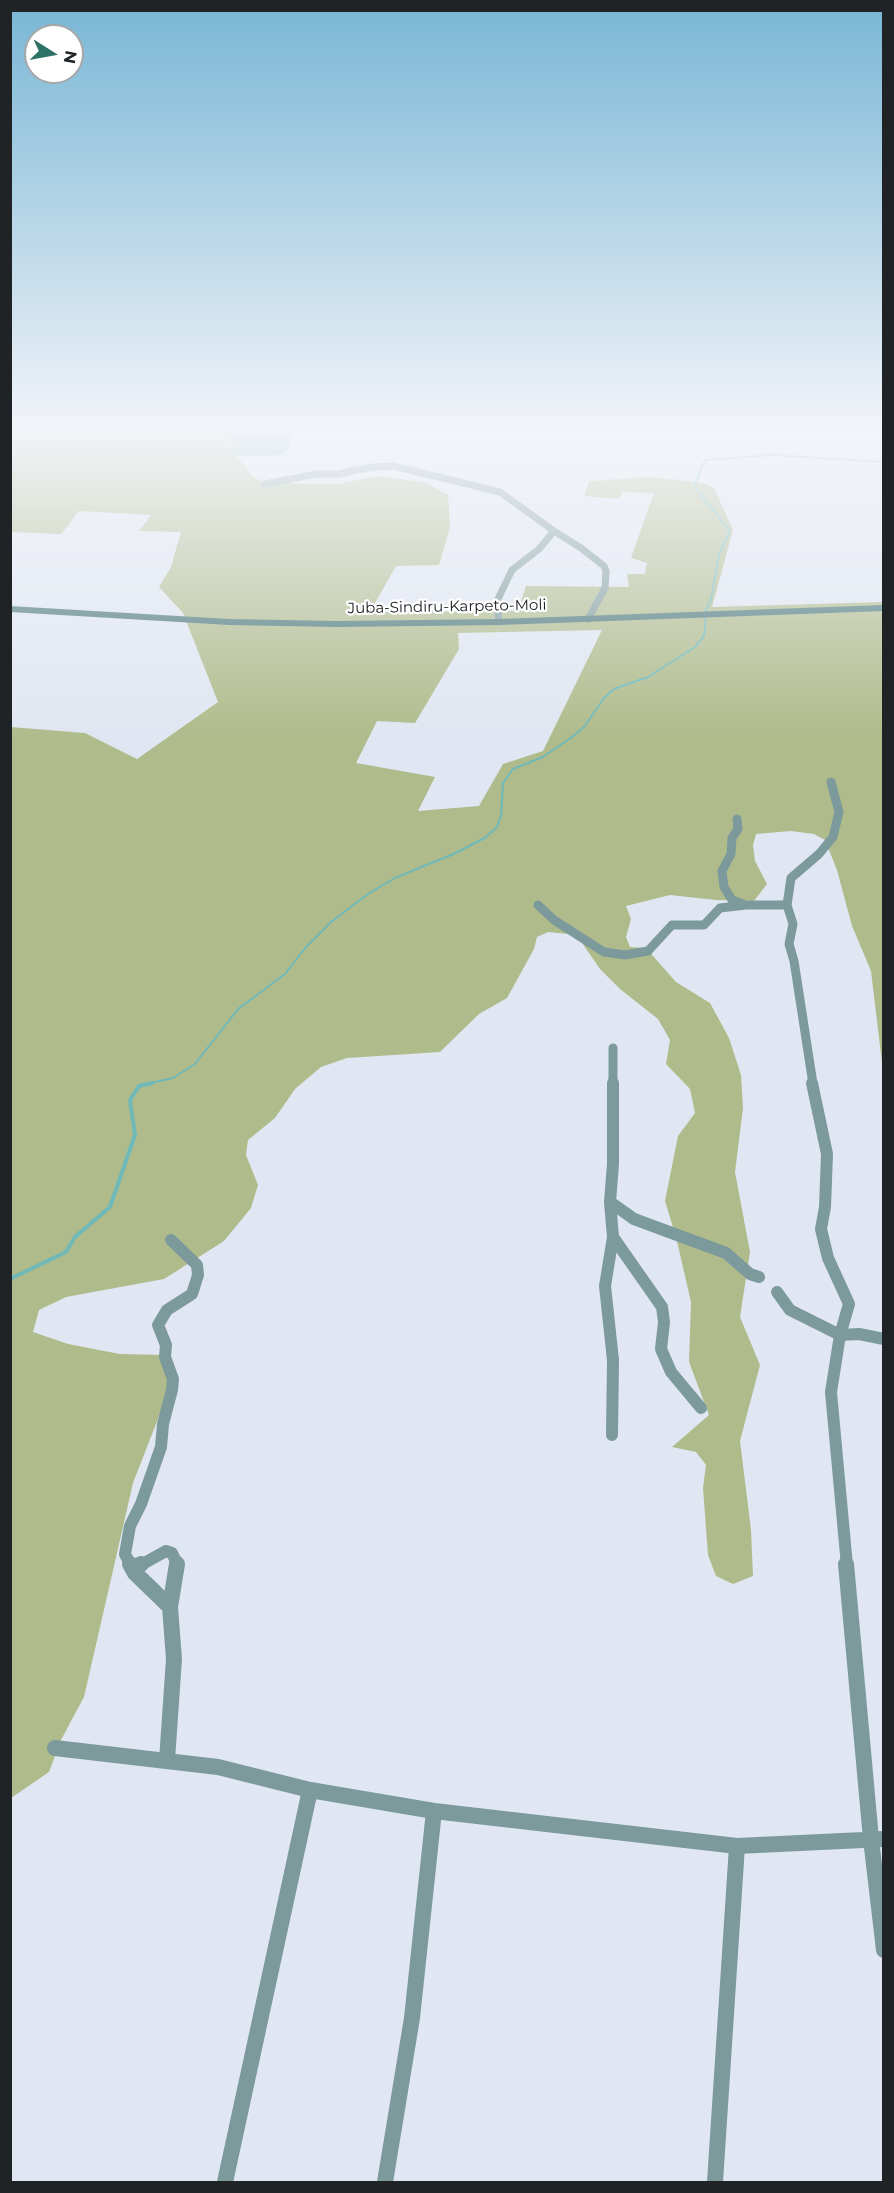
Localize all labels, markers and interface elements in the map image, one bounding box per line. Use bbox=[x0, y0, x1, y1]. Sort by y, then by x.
north arrow bbox=[24, 24, 84, 84]
text: N bbox=[60, 49, 81, 65]
street label: Juba-Sindiru-Karpeto-Moli bbox=[347, 596, 547, 618]

